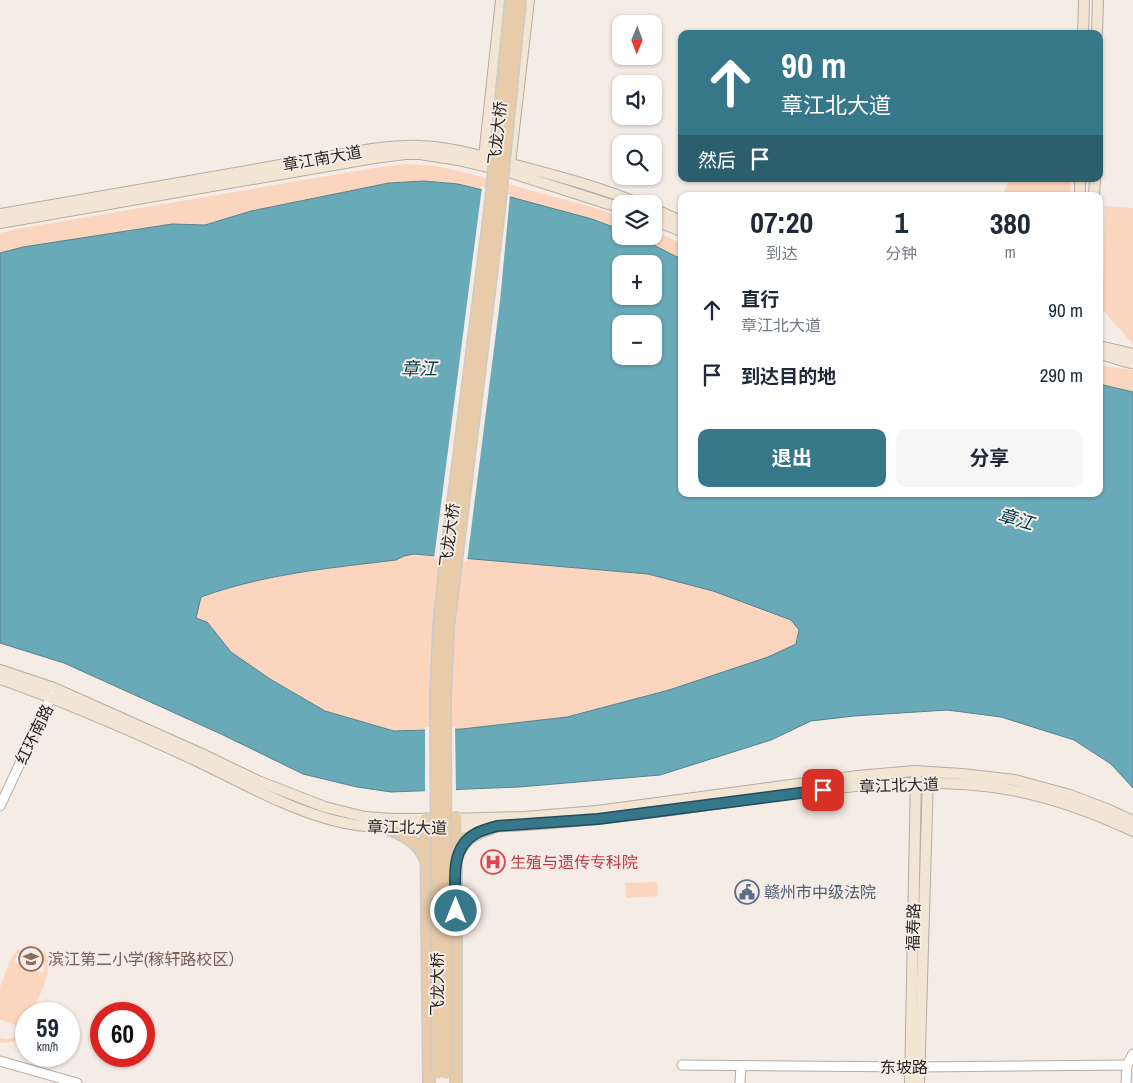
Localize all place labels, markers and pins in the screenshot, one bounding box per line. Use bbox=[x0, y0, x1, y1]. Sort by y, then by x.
pin bbox=[802, 769, 844, 811]
hospital icon: 生殖与遗传专科院 bbox=[480, 849, 506, 875]
place label: 生殖与遗传专科院 bbox=[510, 851, 638, 873]
public building icon: 赣州市中级法院 bbox=[734, 879, 760, 905]
place label: 赣州市中级法院 bbox=[764, 881, 876, 903]
school or university icon: 滨江第二小学(稼轩路校区） bbox=[18, 946, 44, 972]
place label: 滨江第二小学(稼轩路校区） bbox=[48, 948, 244, 970]

